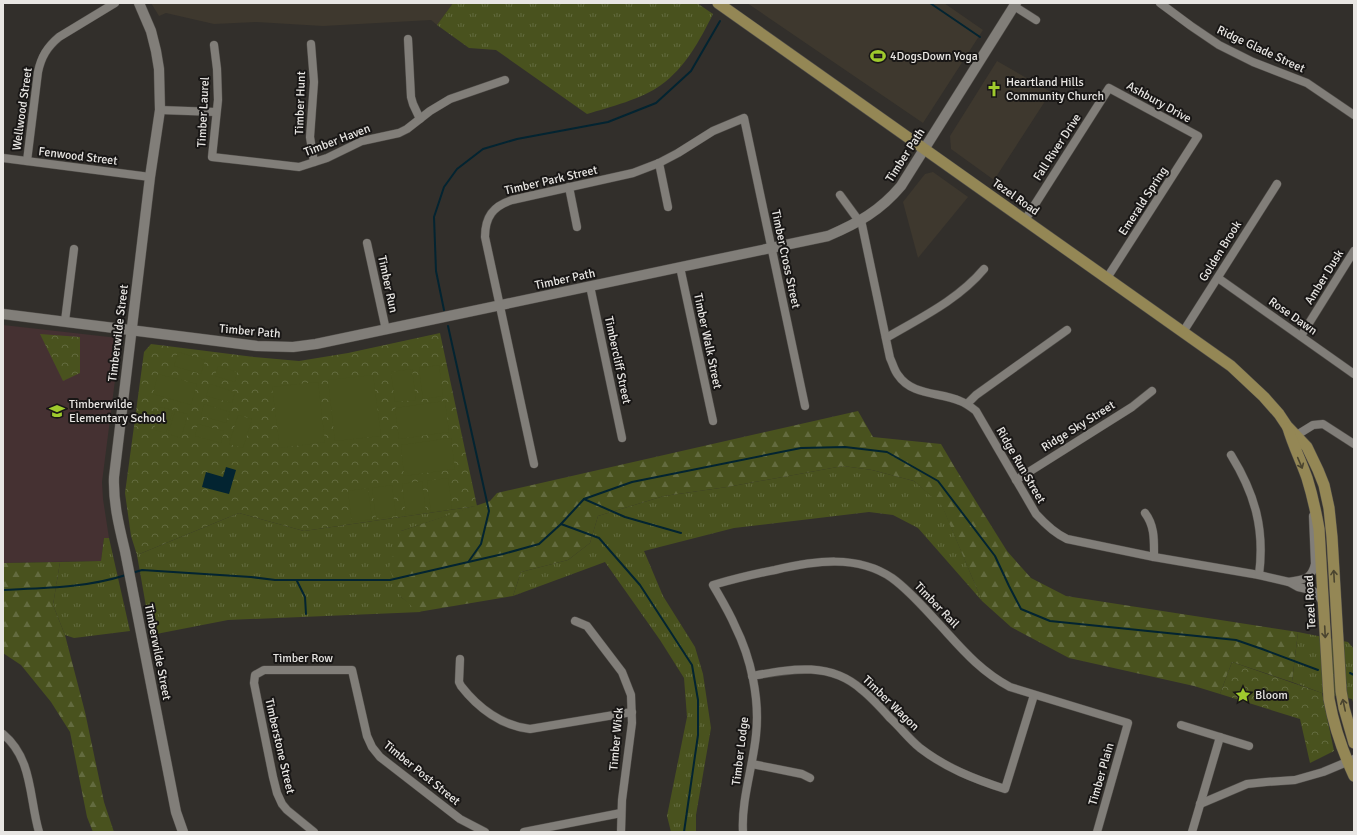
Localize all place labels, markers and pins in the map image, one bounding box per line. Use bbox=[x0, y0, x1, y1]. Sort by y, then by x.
sports icon: 4DogsDown Yoga bbox=[869, 47, 887, 65]
place label: 4DogsDown Yoga bbox=[890, 49, 978, 64]
place label: Heartland Hills Community Church bbox=[1006, 75, 1104, 104]
church icon: Heartland Hills Community Church bbox=[985, 80, 1003, 98]
place label: Timberwilde Elementary School bbox=[69, 397, 166, 426]
school or university icon: Timberwilde Elementary School bbox=[48, 402, 66, 420]
place icon: Bloom bbox=[1234, 686, 1252, 704]
place label: Bloom bbox=[1255, 688, 1288, 703]

